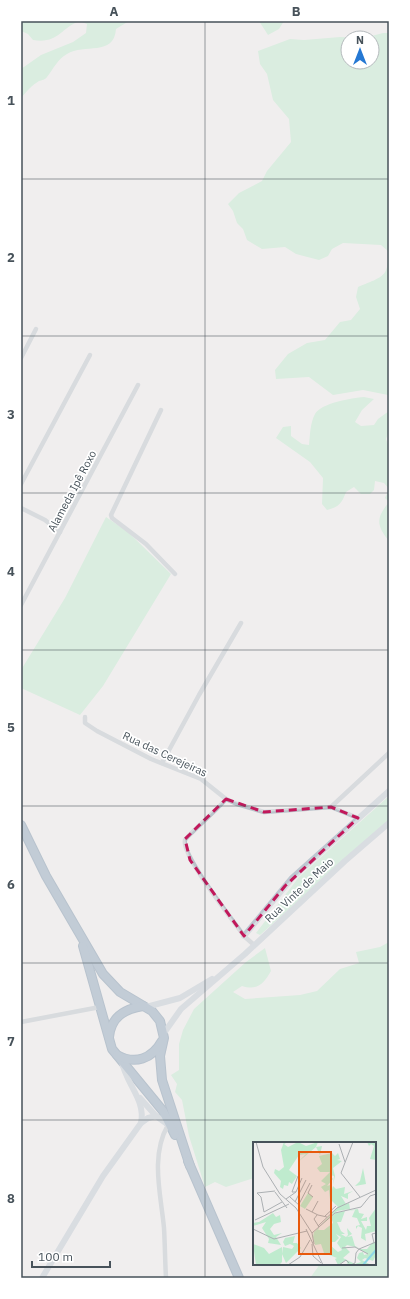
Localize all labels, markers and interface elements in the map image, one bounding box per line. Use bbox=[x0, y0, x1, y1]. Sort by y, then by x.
text: A bbox=[110, 3, 119, 20]
text: B bbox=[292, 3, 301, 20]
north arrow bbox=[340, 30, 380, 70]
text: N bbox=[356, 33, 364, 47]
text: 1 bbox=[7, 92, 15, 109]
text: 2 bbox=[7, 249, 15, 266]
text: 3 bbox=[7, 406, 15, 423]
street label: Alameda Ipê Roxo bbox=[45, 448, 99, 534]
text: 4 bbox=[7, 563, 15, 580]
text: 5 bbox=[7, 719, 15, 736]
street label: Rua das Cerejeiras bbox=[121, 728, 209, 780]
street label: Rua Vinte de Maio bbox=[262, 855, 336, 925]
text: 6 bbox=[7, 876, 15, 893]
text: 7 bbox=[7, 1033, 15, 1050]
inset map bbox=[253, 1142, 376, 1265]
text: 8 bbox=[7, 1190, 15, 1207]
scale bar bbox=[32, 1243, 110, 1269]
text: 100 m bbox=[38, 1249, 73, 1264]

